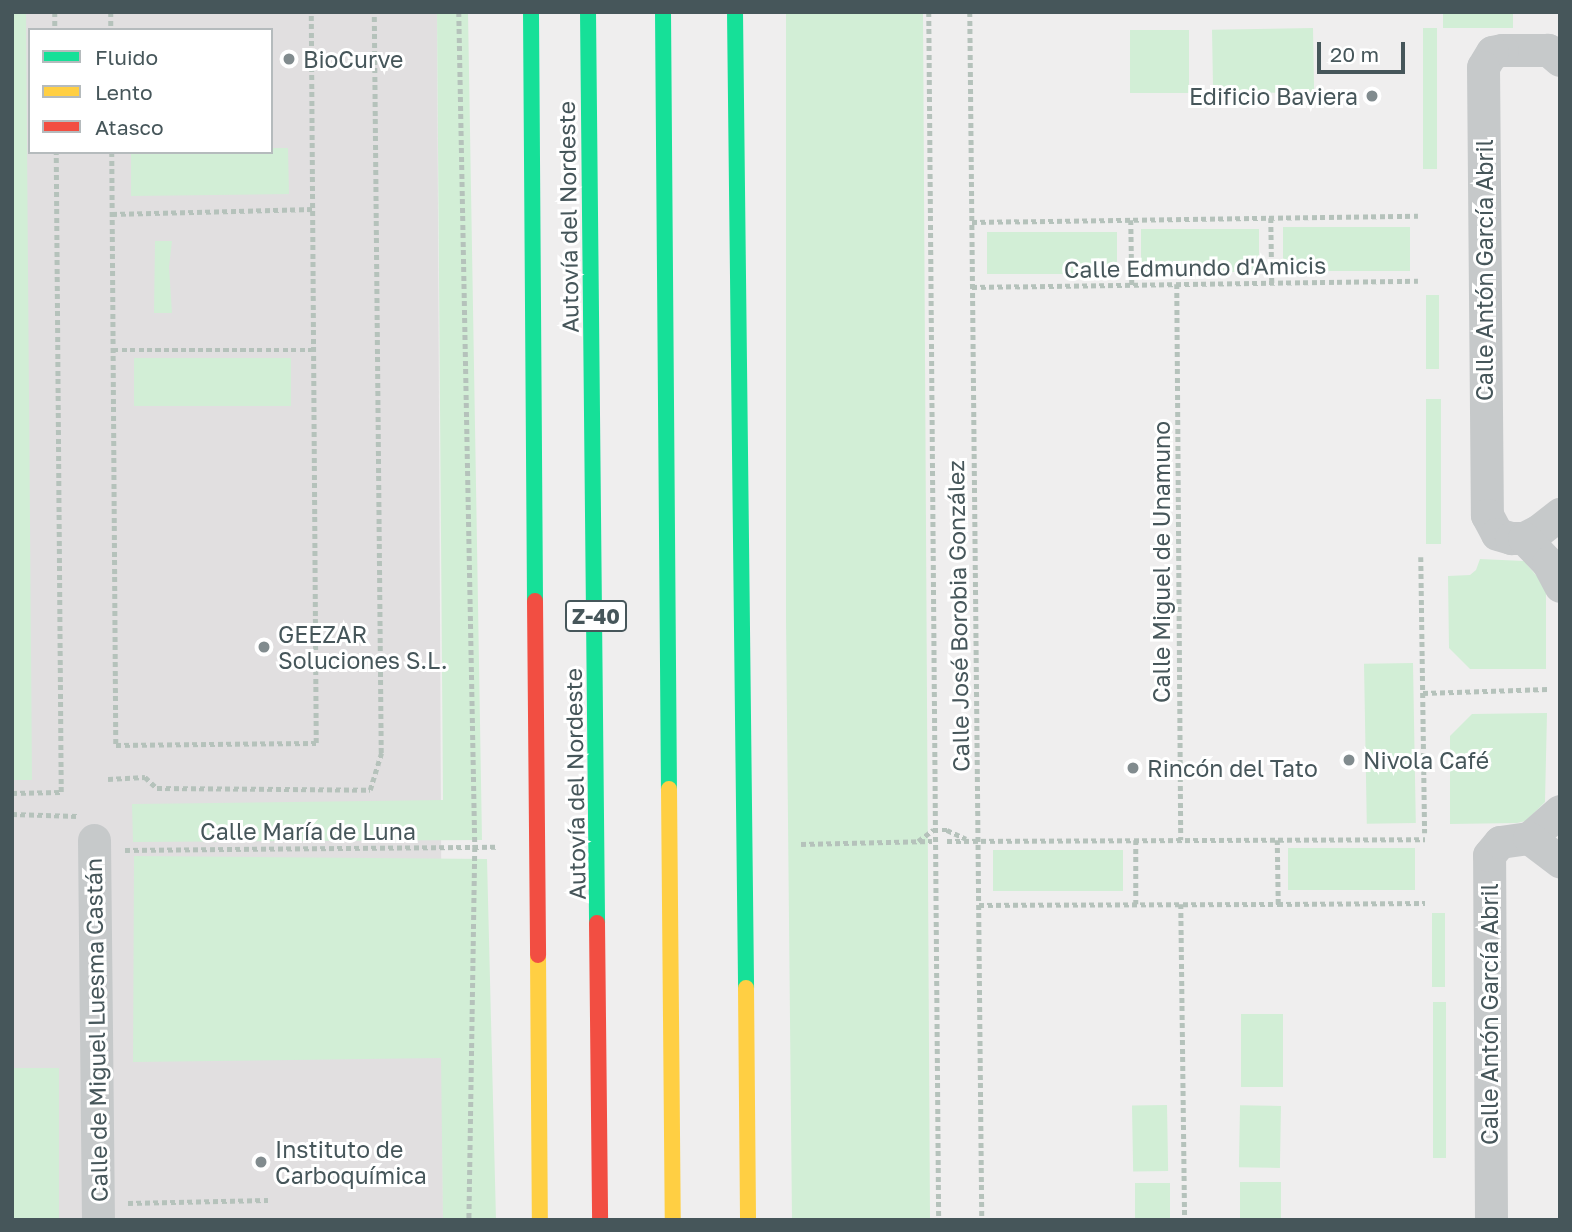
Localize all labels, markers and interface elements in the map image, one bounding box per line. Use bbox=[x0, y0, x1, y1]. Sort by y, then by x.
legend bbox=[28, 28, 273, 154]
scale bar bbox=[1320, 28, 1408, 72]
text: 20 m bbox=[1330, 41, 1379, 67]
text: Fluido bbox=[95, 44, 158, 70]
place label: BioCurve bbox=[303, 45, 403, 73]
marker: BioCurve bbox=[281, 51, 297, 67]
text: Lento bbox=[95, 79, 153, 105]
place label: Edificio Baviera bbox=[1189, 82, 1358, 110]
marker: Edificio Baviera bbox=[1364, 88, 1380, 104]
street label: Autovía del Nordeste bbox=[552, 101, 584, 333]
text: Atasco bbox=[95, 114, 164, 140]
street label: Calle Antón García Abril bbox=[1470, 139, 1498, 401]
street label: Calle Edmundo d'Amicis bbox=[1064, 251, 1326, 283]
street label: Calle Miguel de Unamuno bbox=[1147, 421, 1175, 703]
street label: Calle José Borobia González bbox=[941, 460, 975, 772]
road number: Z-40 bbox=[564, 598, 628, 634]
place label: GEEZAR Soluciones S.L. bbox=[278, 620, 448, 674]
marker: GEEZAR Soluciones S.L. bbox=[256, 639, 272, 655]
street label: Autovía del Nordeste bbox=[559, 668, 591, 900]
place label: Nivola Café bbox=[1363, 746, 1489, 774]
marker: Nivola Café bbox=[1341, 752, 1357, 768]
place label: Rincón del Tato bbox=[1147, 754, 1318, 782]
marker: Rincón del Tato bbox=[1125, 760, 1141, 776]
street label: Calle María de Luna bbox=[200, 817, 416, 845]
street label: Calle de Miguel Luesma Castán bbox=[79, 858, 113, 1202]
street label: Calle Antón García Abril bbox=[1475, 883, 1503, 1145]
place label: Instituto de Carboquímica bbox=[275, 1135, 427, 1189]
marker: Instituto de Carboquímica bbox=[253, 1154, 269, 1170]

